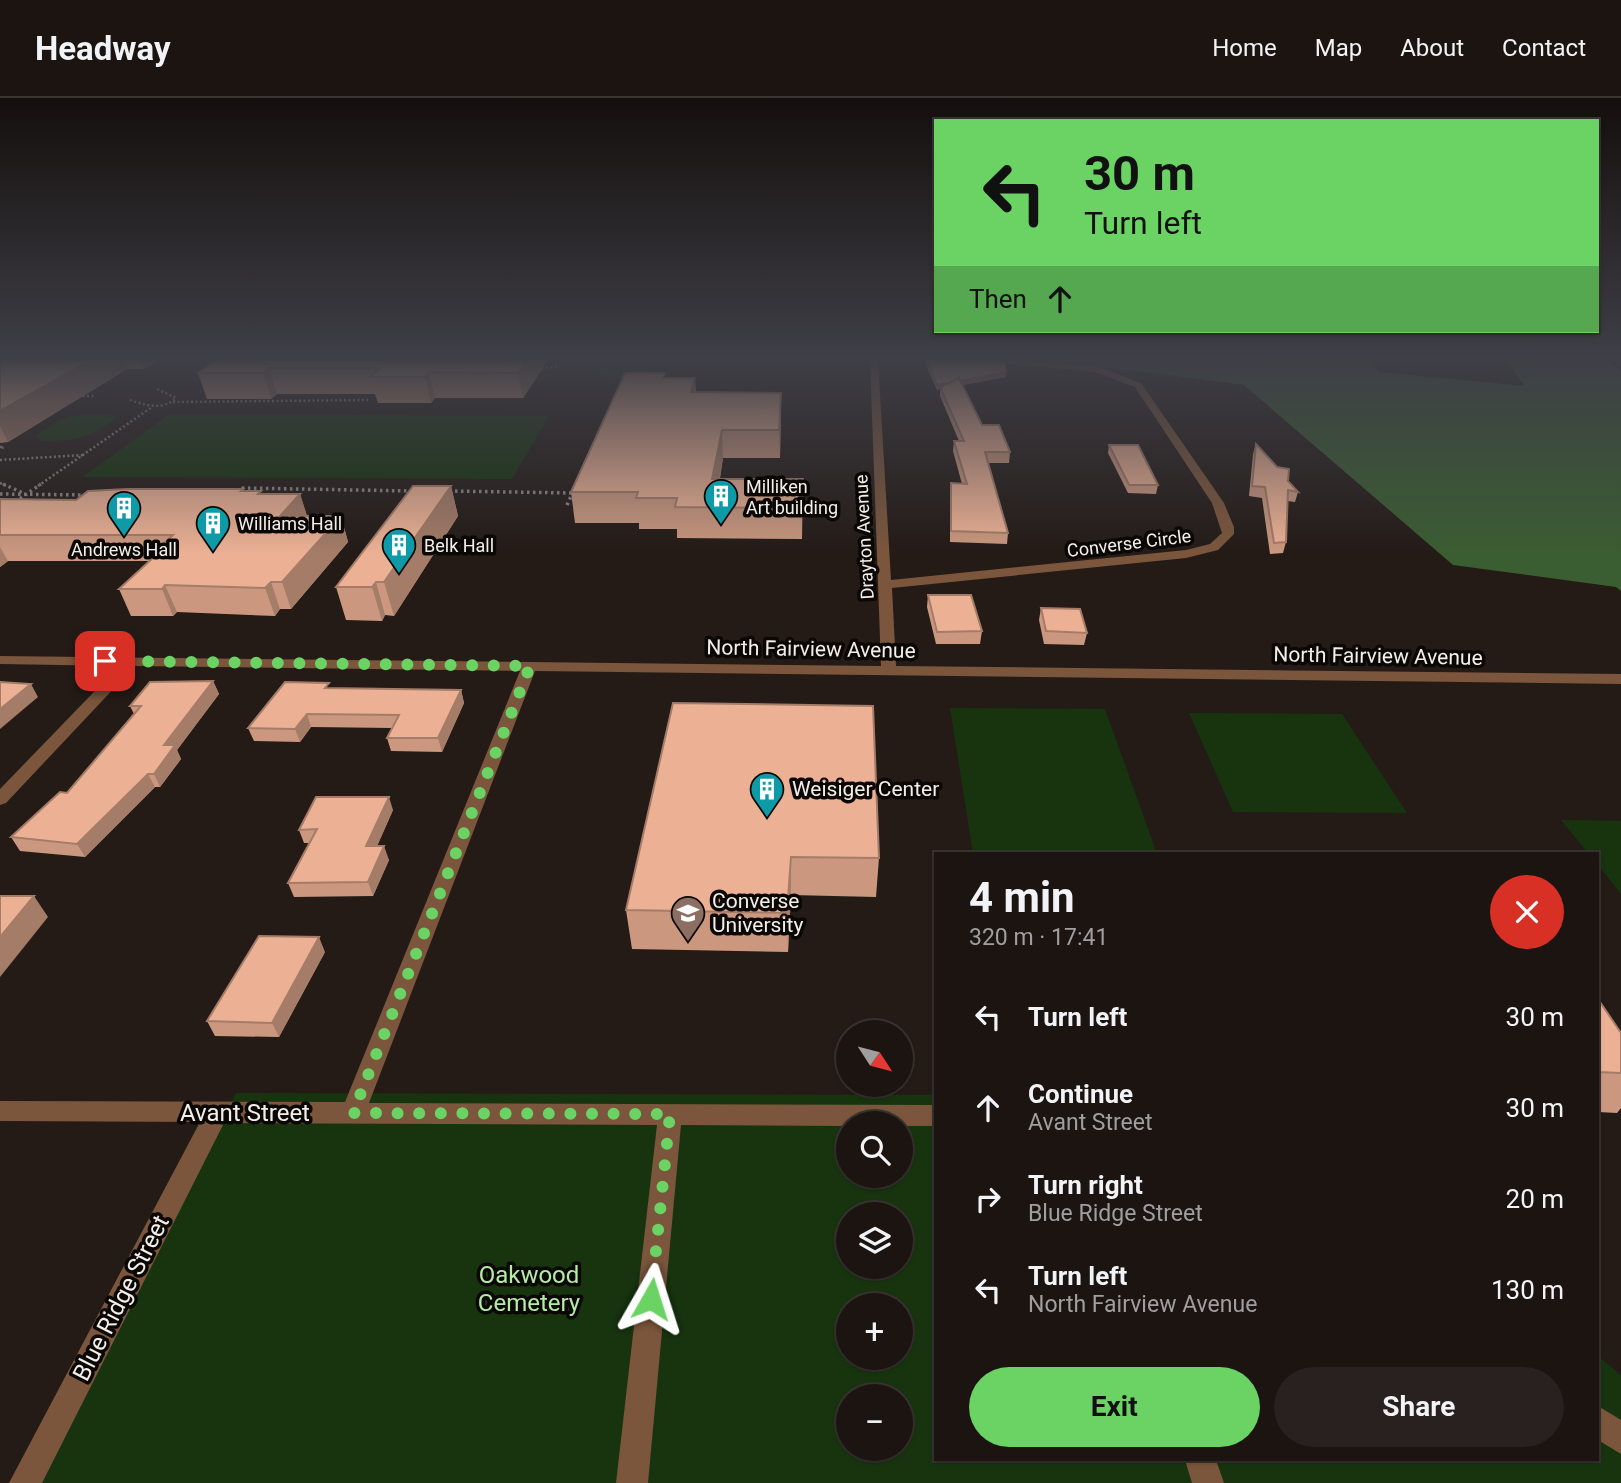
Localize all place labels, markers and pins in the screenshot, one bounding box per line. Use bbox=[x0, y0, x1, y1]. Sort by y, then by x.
place label: Milliken Art building bbox=[746, 476, 838, 518]
building icon: Milliken Art building bbox=[702, 477, 740, 526]
building icon: Andrews Hall bbox=[105, 489, 143, 538]
building icon: Williams Hall bbox=[194, 504, 232, 553]
place label: Williams Hall bbox=[238, 513, 342, 534]
building icon: Belk Hall bbox=[380, 526, 418, 575]
place label: Belk Hall bbox=[424, 535, 494, 556]
place label: Andrews Hall bbox=[71, 539, 177, 560]
pin bbox=[75, 631, 135, 691]
building icon: Weisiger Center bbox=[748, 770, 786, 819]
place label: Weisiger Center bbox=[792, 777, 939, 801]
place label: Converse University bbox=[712, 889, 803, 937]
school or university icon: Converse University bbox=[669, 894, 707, 943]

